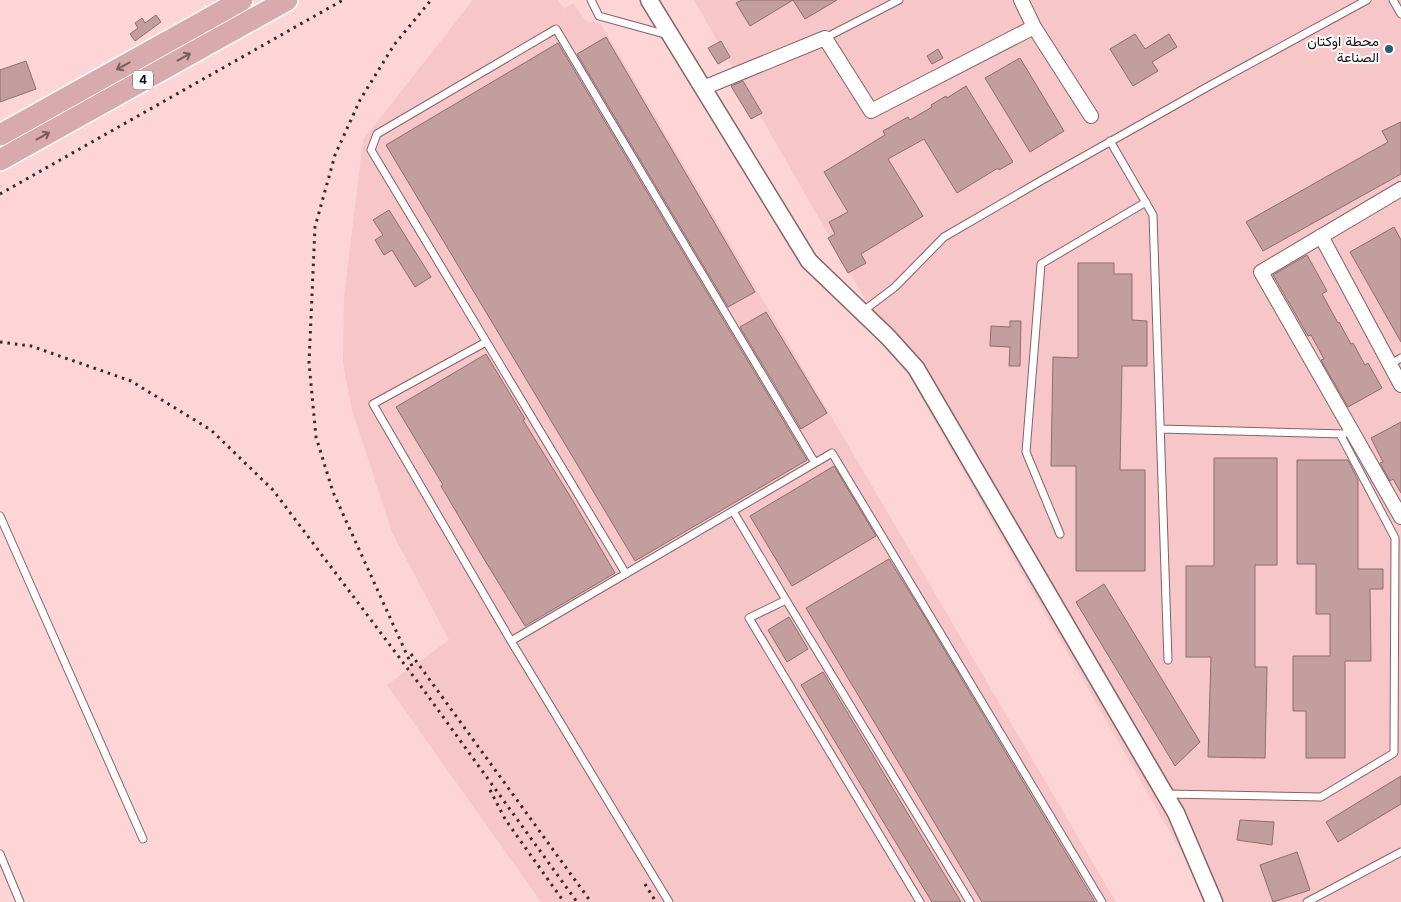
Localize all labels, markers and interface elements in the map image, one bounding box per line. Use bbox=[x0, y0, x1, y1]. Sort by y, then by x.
place label: محطة اوكتان الصناعة bbox=[1307, 32, 1379, 65]
marker: محطة اوكتان الصناعة bbox=[1383, 43, 1395, 55]
one-way arrow bbox=[177, 52, 192, 62]
one-way arrow bbox=[116, 61, 131, 71]
road number: 4 bbox=[133, 70, 153, 90]
one-way arrow bbox=[35, 131, 50, 141]

